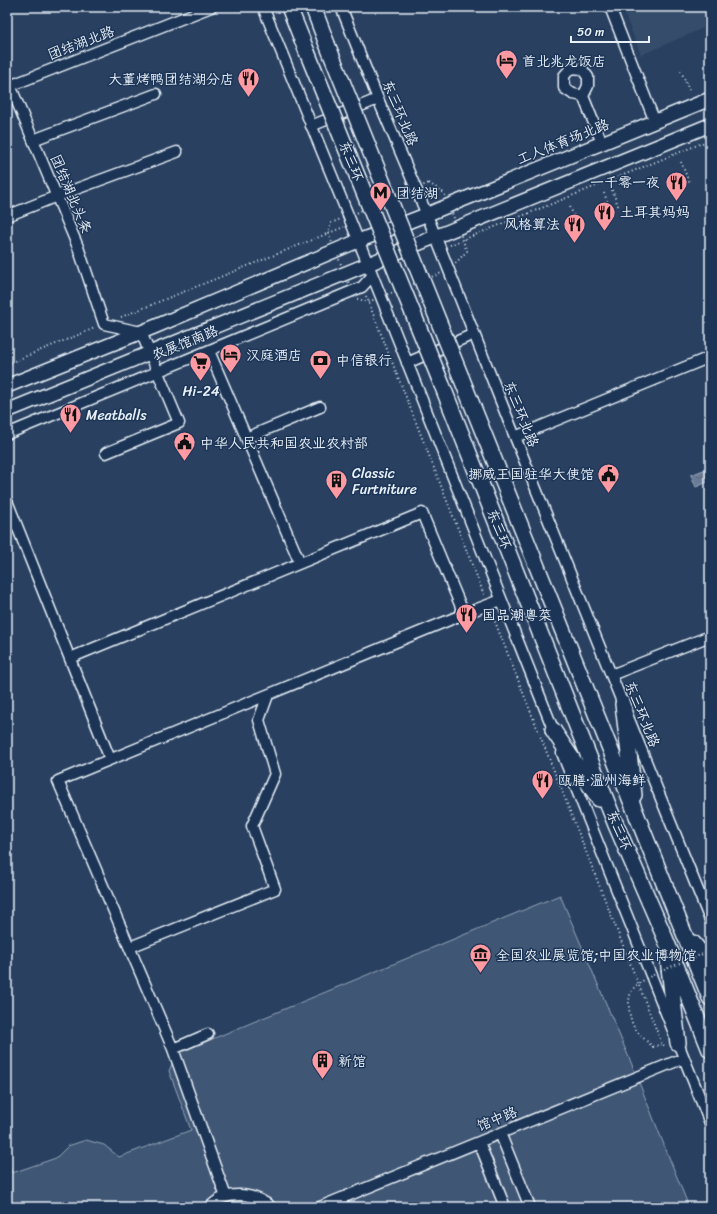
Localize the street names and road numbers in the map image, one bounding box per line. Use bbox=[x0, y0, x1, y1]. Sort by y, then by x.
street label: 团结湖北路 bbox=[44, 19, 118, 67]
street label: 东三环北路 bbox=[375, 76, 425, 150]
street label: 工人体育场北路 bbox=[513, 112, 613, 172]
street label: 东三环 bbox=[332, 137, 370, 185]
street label: 团结湖北头条 bbox=[43, 150, 99, 238]
street label: 农展馆南路 bbox=[148, 318, 222, 368]
street label: 东三环北路 bbox=[496, 377, 546, 451]
street label: 东三环 bbox=[480, 505, 518, 553]
street label: 东三环北路 bbox=[617, 677, 667, 751]
street label: 东三环 bbox=[599, 806, 639, 854]
street label: 馆中路 bbox=[473, 1100, 521, 1138]

